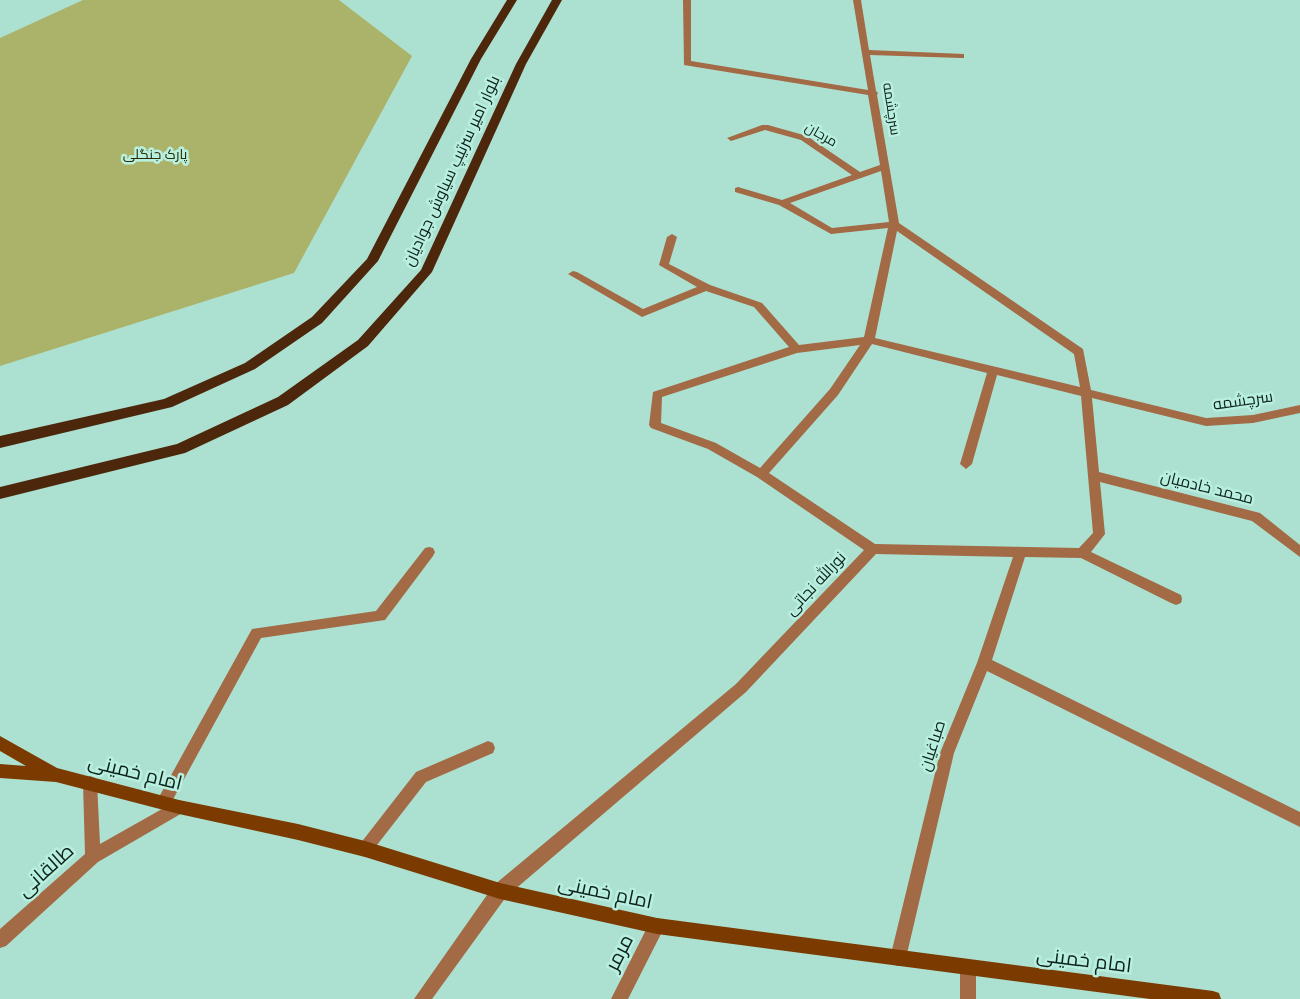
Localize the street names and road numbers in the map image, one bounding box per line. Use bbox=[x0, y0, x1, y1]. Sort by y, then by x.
street label: بلوار امیر سرتیپ سیاوش جوادیان bbox=[399, 73, 505, 269]
street label: سرچشمه bbox=[879, 82, 903, 136]
street label: مرجان bbox=[802, 119, 840, 151]
street label: سرچشمه bbox=[1212, 387, 1274, 415]
street label: محمد خادمیان bbox=[1159, 467, 1255, 509]
street label: نورالله نجاتی bbox=[782, 548, 850, 620]
street label: صباغیان bbox=[916, 718, 950, 774]
street label: امام خمینی bbox=[86, 750, 184, 796]
street label: طالقانی bbox=[13, 839, 79, 903]
street label: امام خمینی bbox=[556, 871, 654, 915]
street label: مرمر bbox=[601, 931, 639, 975]
street label: امام خمینی bbox=[1035, 943, 1133, 979]

